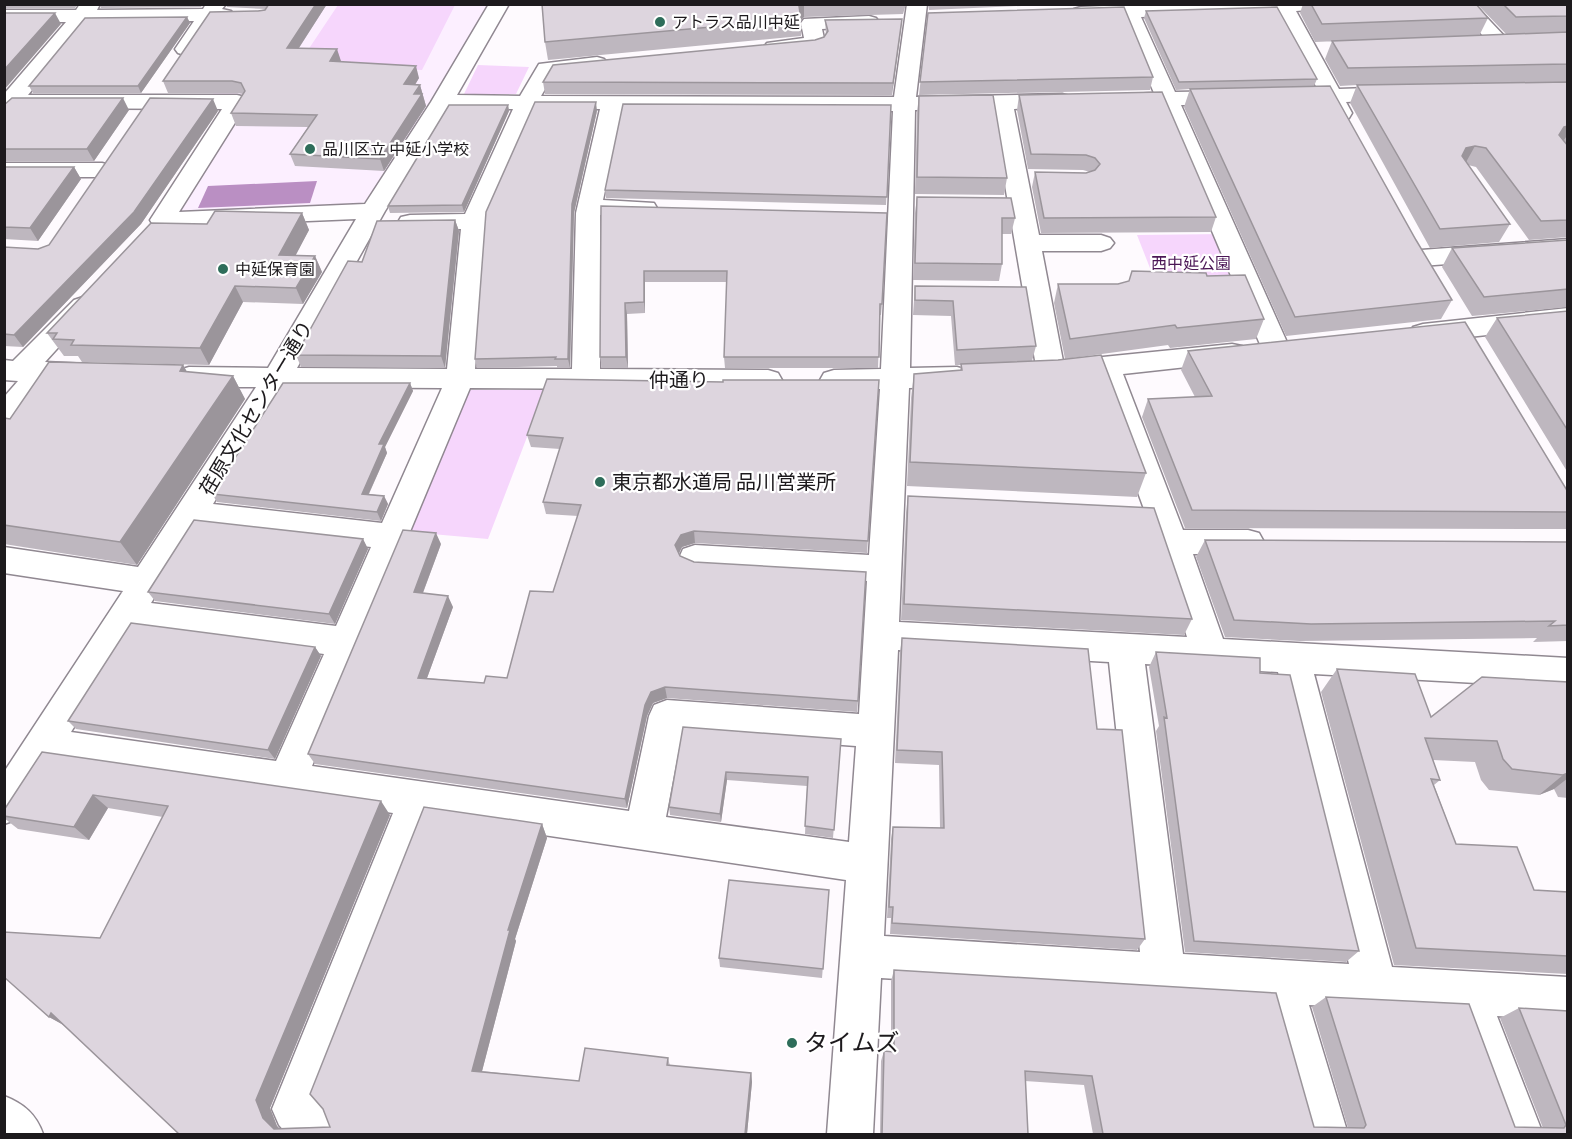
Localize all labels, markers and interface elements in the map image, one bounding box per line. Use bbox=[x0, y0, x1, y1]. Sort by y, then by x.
place label: アトラス品川中延 bbox=[672, 11, 800, 33]
marker: アトラス品川中延 bbox=[653, 15, 667, 29]
place label: 品川区立 中延小学校 bbox=[322, 138, 469, 160]
marker: 品川区立 中延小学校 bbox=[303, 142, 317, 156]
park label: 西中延公園 bbox=[1151, 252, 1231, 274]
place label: 中延保育園 bbox=[235, 258, 315, 280]
marker: 中延保育園 bbox=[216, 262, 230, 276]
street label: 荏原文化センター通り bbox=[192, 315, 319, 500]
street label: 仲通り bbox=[649, 366, 709, 393]
place label: 東京都水道局 品川営業所 bbox=[612, 468, 836, 495]
marker: 東京都水道局 品川営業所 bbox=[593, 475, 607, 489]
place label: タイムズ bbox=[804, 1025, 900, 1058]
marker: タイムズ bbox=[785, 1036, 799, 1050]

